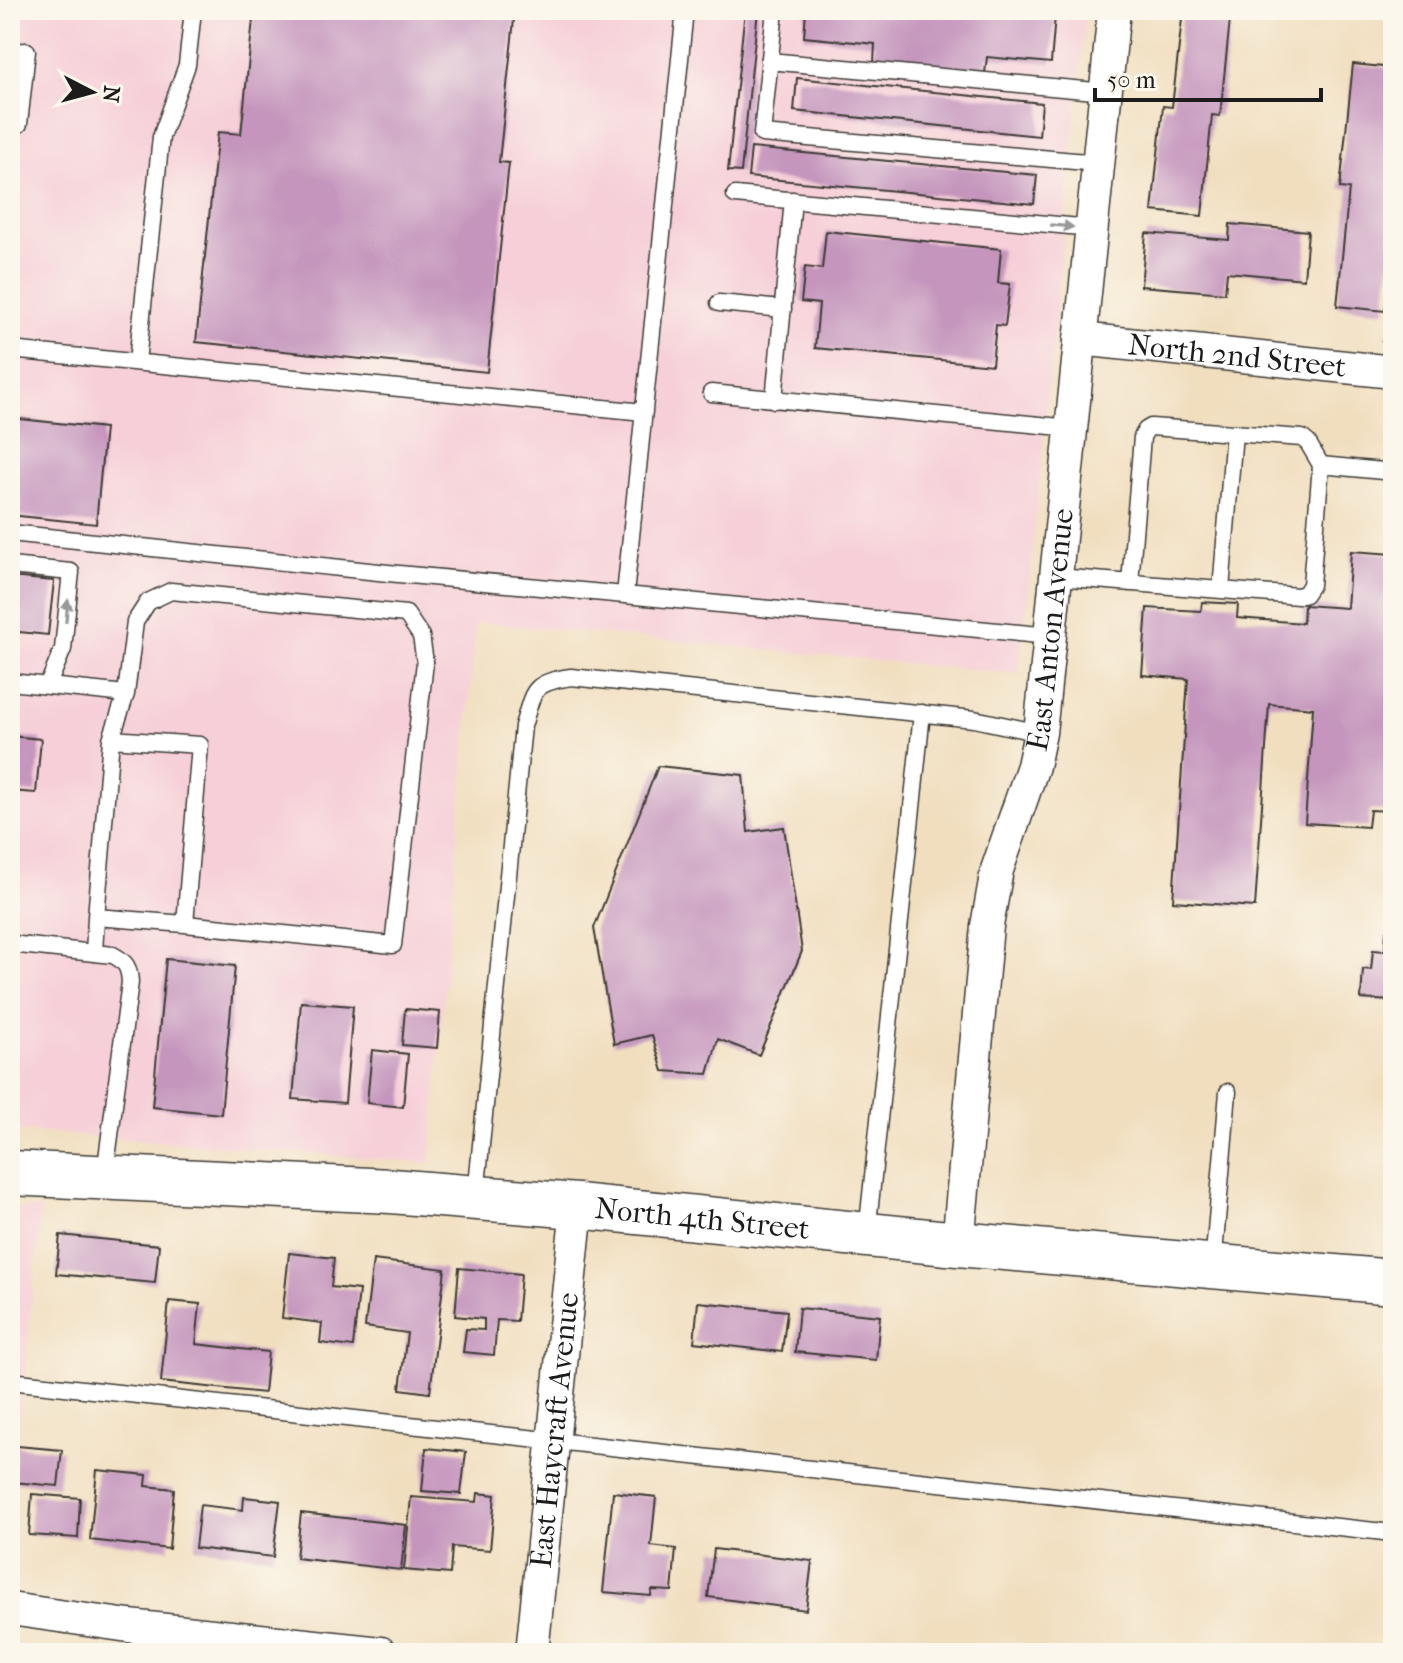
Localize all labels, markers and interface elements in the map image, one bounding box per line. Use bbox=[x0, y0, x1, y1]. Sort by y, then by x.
north arrow bbox=[52, 52, 132, 132]
scale bar bbox=[1095, 52, 1321, 102]
text: 50 m bbox=[1107, 66, 1156, 94]
text: N bbox=[97, 84, 125, 104]
one-way arrow bbox=[1049, 219, 1074, 232]
street label: North 2nd Street bbox=[1126, 327, 1348, 384]
street label: East Anton Avenue bbox=[1019, 506, 1080, 754]
one-way arrow bbox=[61, 598, 74, 623]
street label: North 4th Street bbox=[594, 1190, 811, 1247]
street label: East Haycraft Avenue bbox=[523, 1291, 586, 1570]

